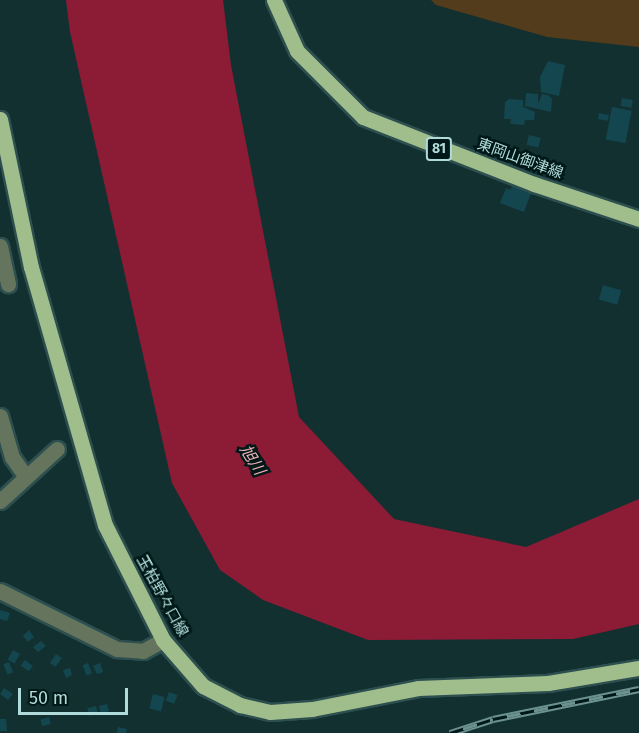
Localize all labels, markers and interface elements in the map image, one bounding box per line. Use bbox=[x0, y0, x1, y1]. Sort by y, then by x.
street label: 東岡山御津線 bbox=[475, 135, 565, 183]
road number: 81 bbox=[426, 138, 452, 160]
water label: 旭川 bbox=[235, 441, 269, 479]
street label: 玉柏野々口線 bbox=[132, 552, 192, 640]
scale bar bbox=[21, 676, 130, 714]
text: 50 m bbox=[29, 687, 68, 709]

